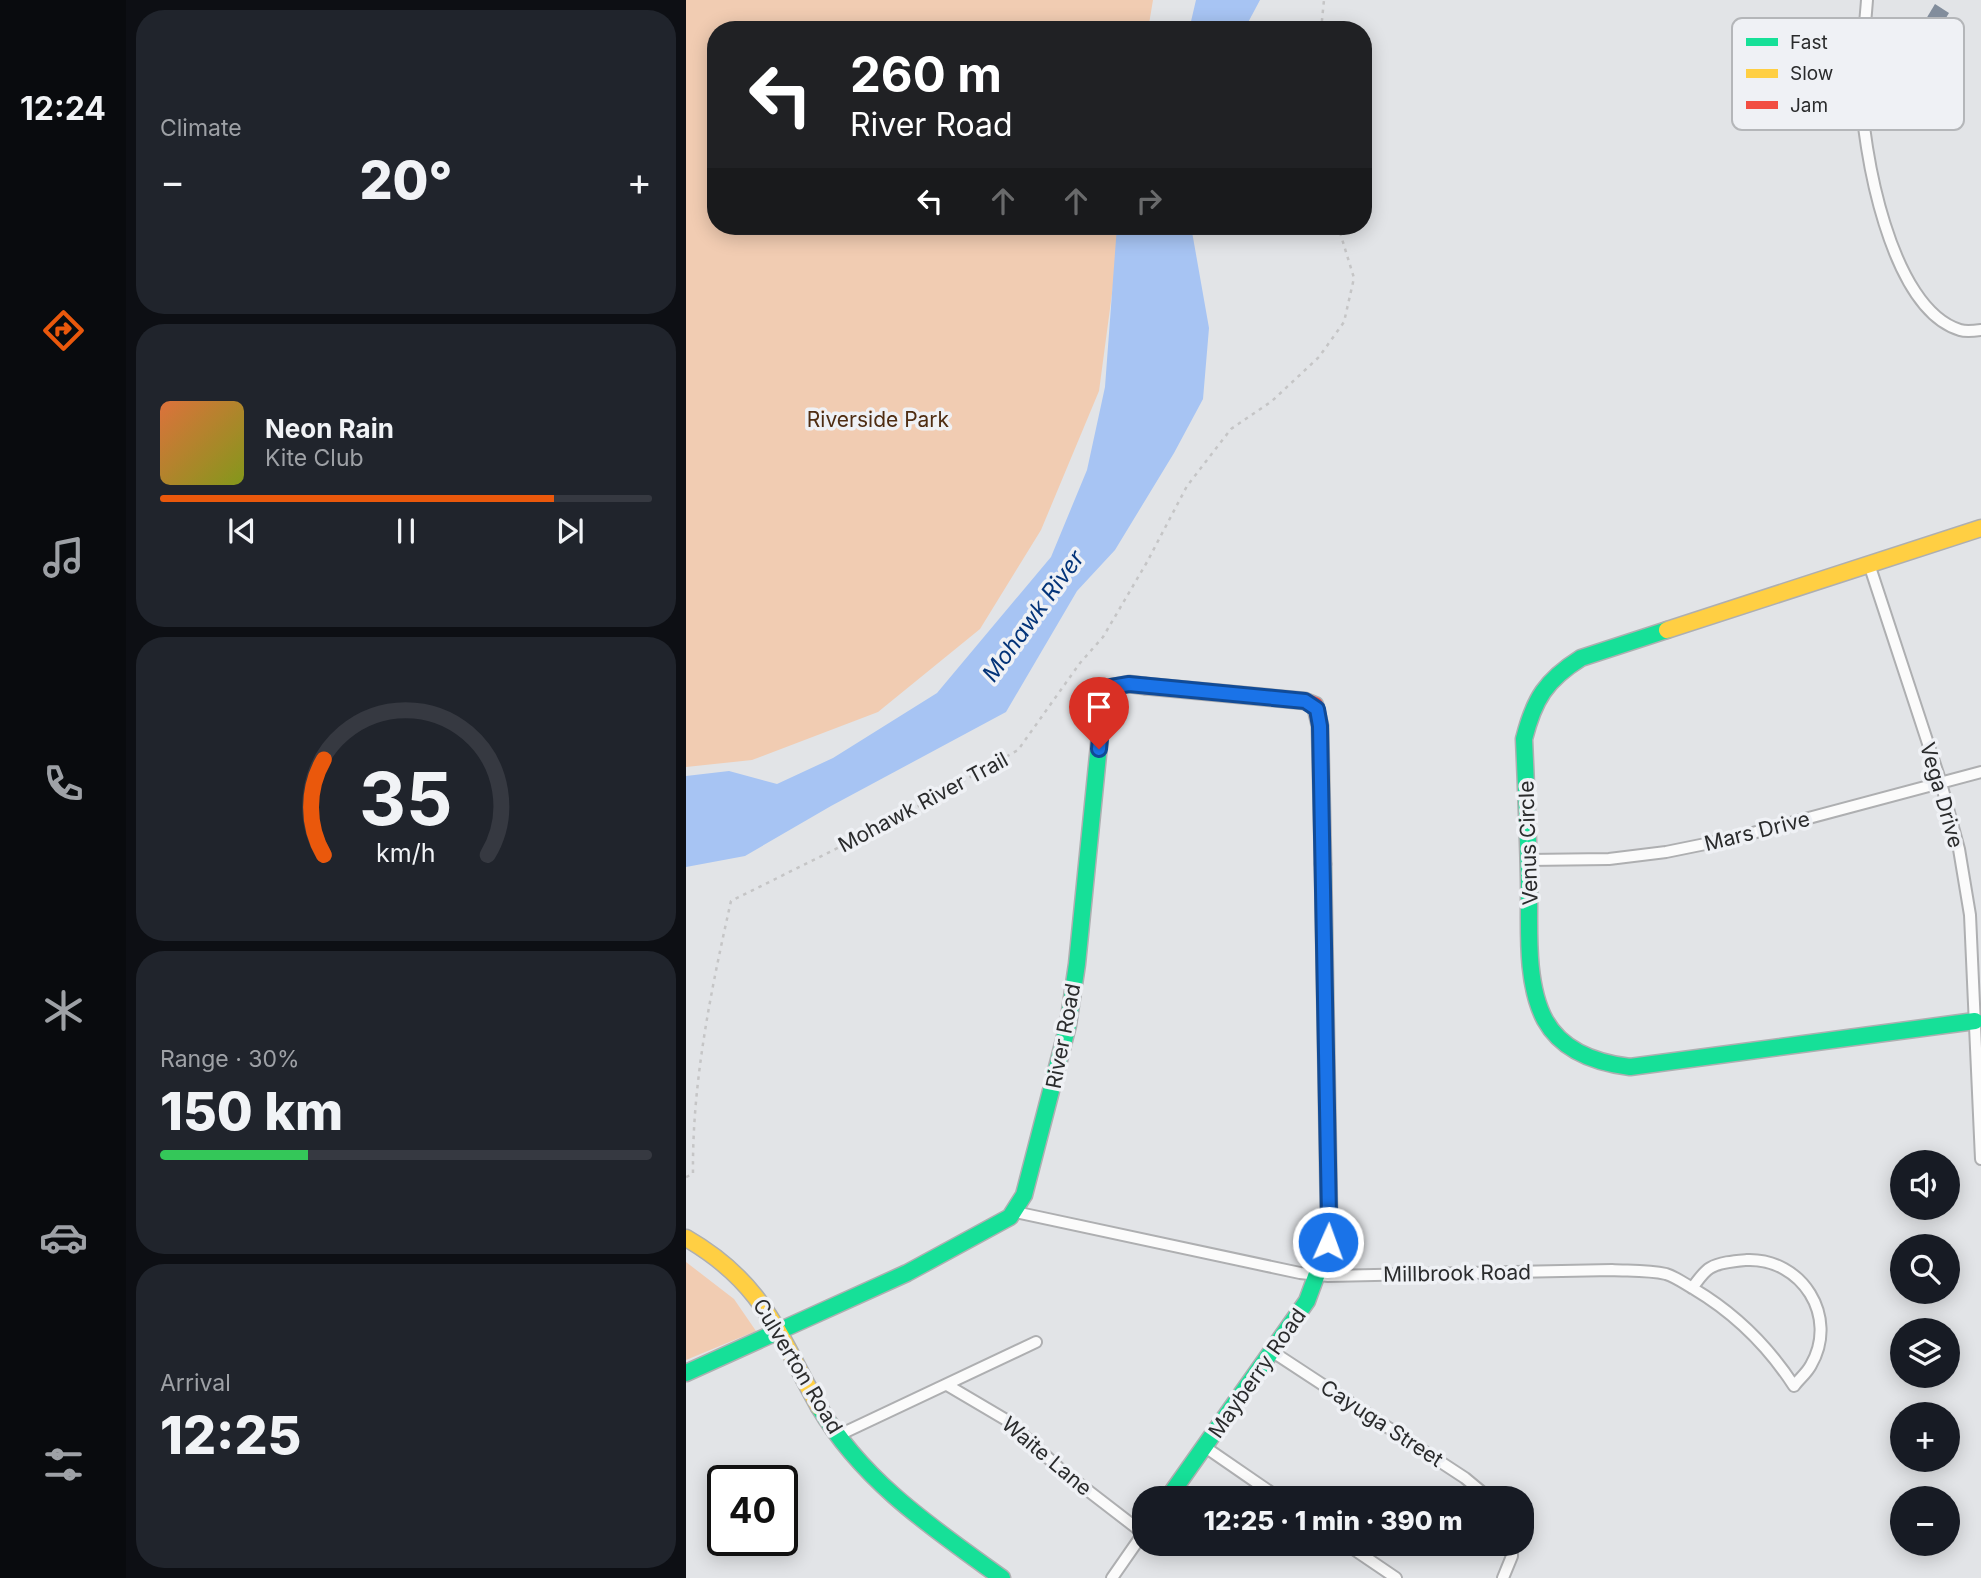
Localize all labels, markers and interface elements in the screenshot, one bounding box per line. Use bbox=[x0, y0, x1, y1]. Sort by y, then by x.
legend bbox=[1732, 18, 1964, 130]
text: Fast bbox=[1790, 31, 1828, 54]
text: 260 m bbox=[850, 45, 1002, 104]
icon: left bbox=[735, 49, 826, 140]
text: Slow bbox=[1790, 62, 1833, 85]
text: 12:24 bbox=[20, 89, 106, 128]
text: Jam bbox=[1790, 94, 1828, 117]
text: River Road bbox=[850, 105, 1013, 144]
text: Climate bbox=[160, 114, 242, 142]
text: 20° bbox=[359, 149, 453, 212]
text: − bbox=[160, 158, 185, 204]
text: + bbox=[627, 158, 652, 204]
icon: left bbox=[911, 182, 949, 220]
icon: ahead bbox=[984, 182, 1022, 220]
icon: ahead bbox=[1057, 182, 1095, 220]
icon: right bbox=[1130, 182, 1168, 220]
icon: directions bbox=[39, 306, 88, 355]
park label: Riverside Park bbox=[807, 407, 950, 432]
text: Neon Rain bbox=[265, 413, 394, 444]
text: Kite Club bbox=[265, 444, 364, 472]
icon: previous bbox=[223, 512, 261, 550]
icon: pause bbox=[387, 512, 425, 550]
icon: next bbox=[551, 512, 589, 550]
icon: music bbox=[39, 533, 88, 582]
water label: Mohawk River bbox=[976, 544, 1091, 687]
pin bbox=[1069, 677, 1129, 749]
icon: arrive bbox=[1080, 688, 1118, 726]
street label: Vega Drive bbox=[1915, 739, 1969, 851]
street label: Mohawk River Trail bbox=[834, 747, 1012, 857]
text: 35 bbox=[359, 754, 453, 843]
icon: phone bbox=[39, 759, 88, 808]
street label: Venus Circle bbox=[1513, 780, 1543, 906]
street label: Mars Drive bbox=[1702, 806, 1812, 856]
text: km/h bbox=[376, 838, 436, 868]
street label: River Road bbox=[1041, 981, 1085, 1091]
icon: climate bbox=[39, 986, 88, 1035]
text: Range · 30% bbox=[160, 1045, 300, 1073]
text: 150 km bbox=[160, 1080, 343, 1143]
map controls bbox=[1890, 1150, 1960, 1556]
button: sound bbox=[1890, 1150, 1960, 1220]
position arrow bbox=[1291, 1205, 1365, 1279]
icon: car bbox=[39, 1213, 88, 1262]
button: search bbox=[1890, 1234, 1960, 1304]
street label: Millbrook Road bbox=[1383, 1259, 1531, 1287]
street label: Culverton Road bbox=[748, 1294, 848, 1438]
street label: Mayberry Road bbox=[1203, 1303, 1311, 1443]
button: layers bbox=[1890, 1318, 1960, 1388]
text: Arrival bbox=[160, 1369, 231, 1397]
street label: Cayuga Street bbox=[1316, 1374, 1448, 1472]
button: + bbox=[1890, 1402, 1960, 1472]
text: 12:25 bbox=[160, 1404, 302, 1467]
street label: Waite Lane bbox=[997, 1411, 1097, 1501]
icon: filters bbox=[39, 1440, 88, 1489]
speed limit sign: 40 bbox=[707, 1465, 798, 1556]
button: − bbox=[1890, 1486, 1960, 1556]
text: 12:25 · 1 min · 390 m bbox=[1203, 1505, 1463, 1536]

